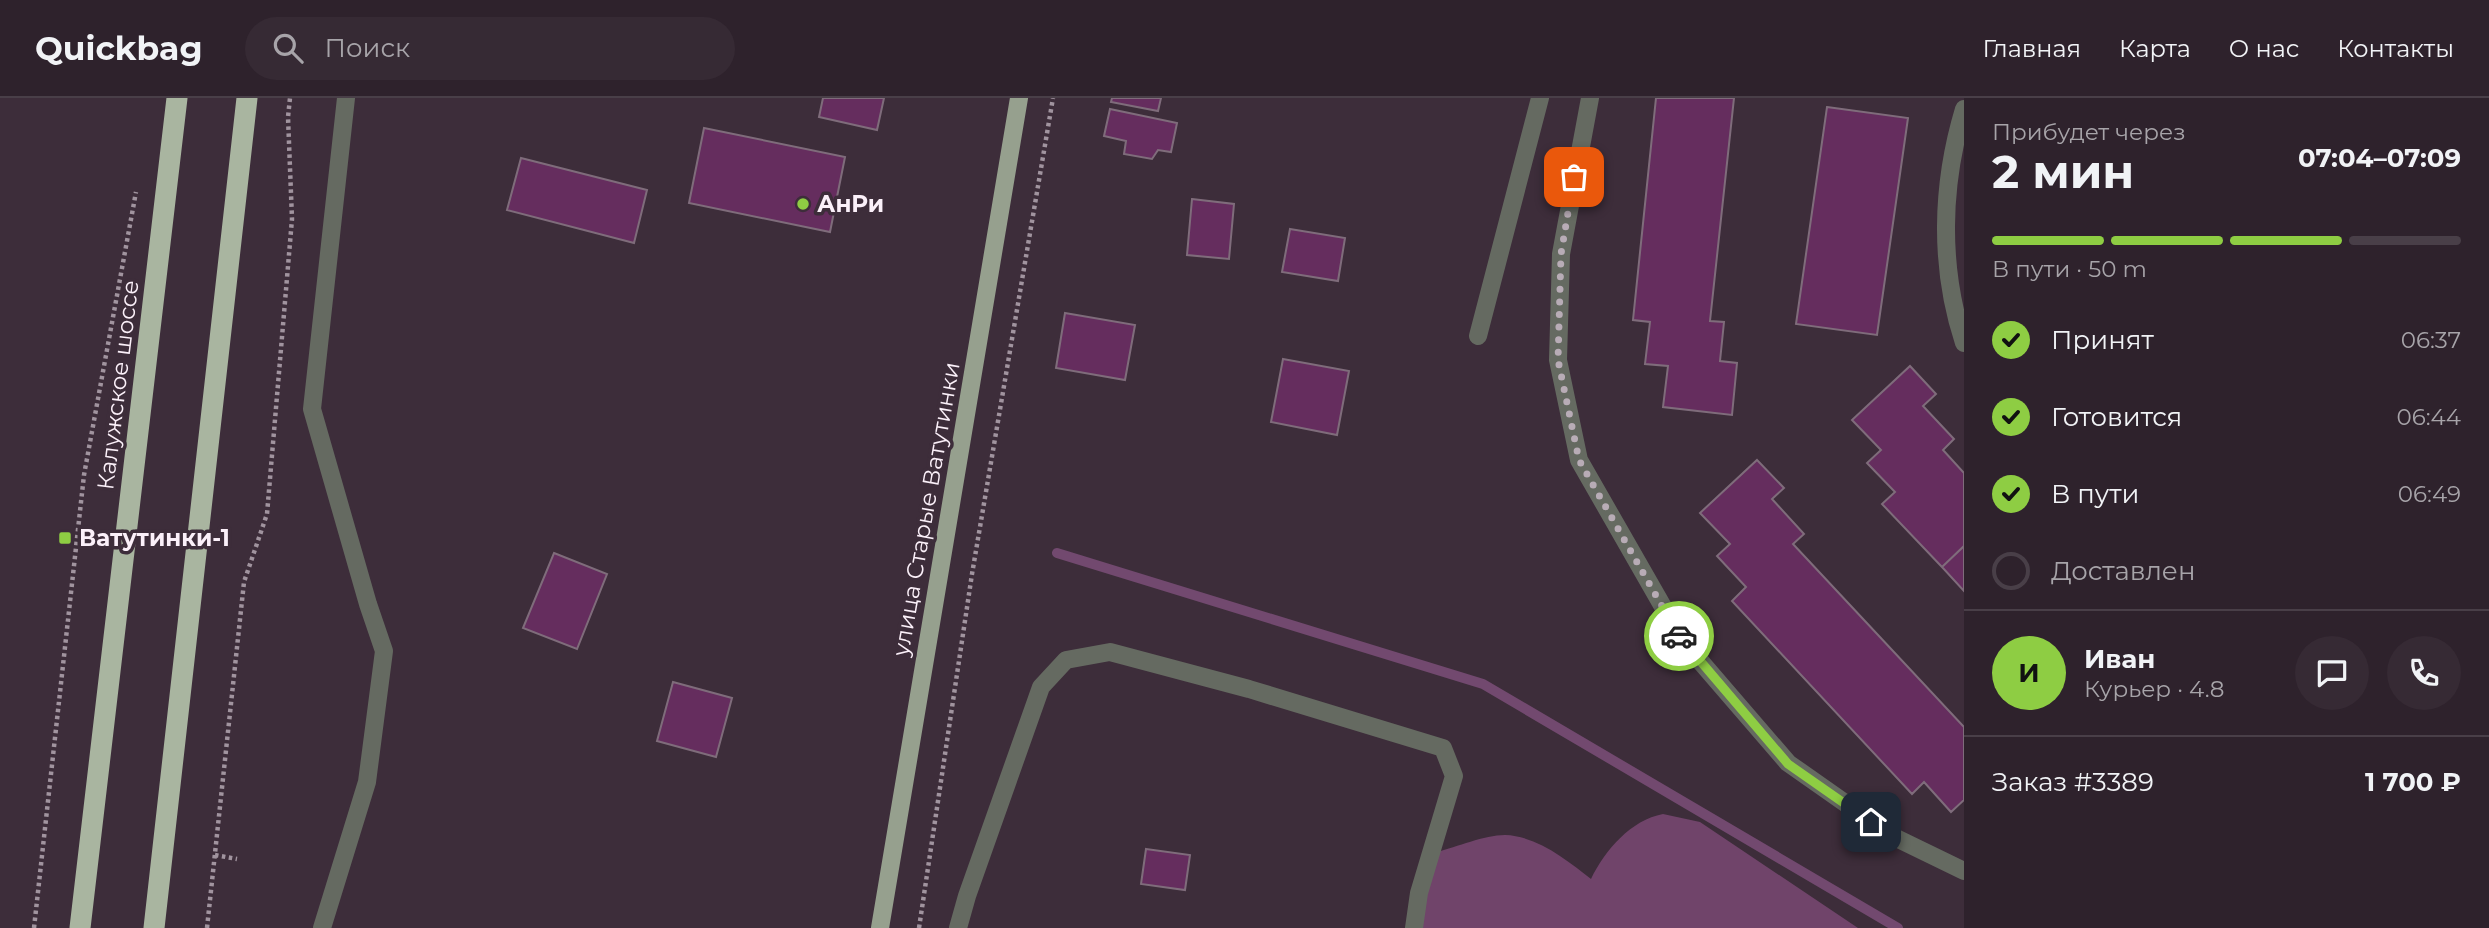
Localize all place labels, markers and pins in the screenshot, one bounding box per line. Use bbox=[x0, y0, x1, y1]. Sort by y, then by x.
pin bbox=[1544, 147, 1604, 207]
place label: АнРи bbox=[817, 190, 884, 218]
marker: АнРи bbox=[795, 196, 811, 212]
place label: Ватутинки-1 bbox=[79, 524, 230, 552]
marker: Ватутинки-1 bbox=[57, 530, 73, 546]
pin bbox=[1841, 792, 1901, 852]

